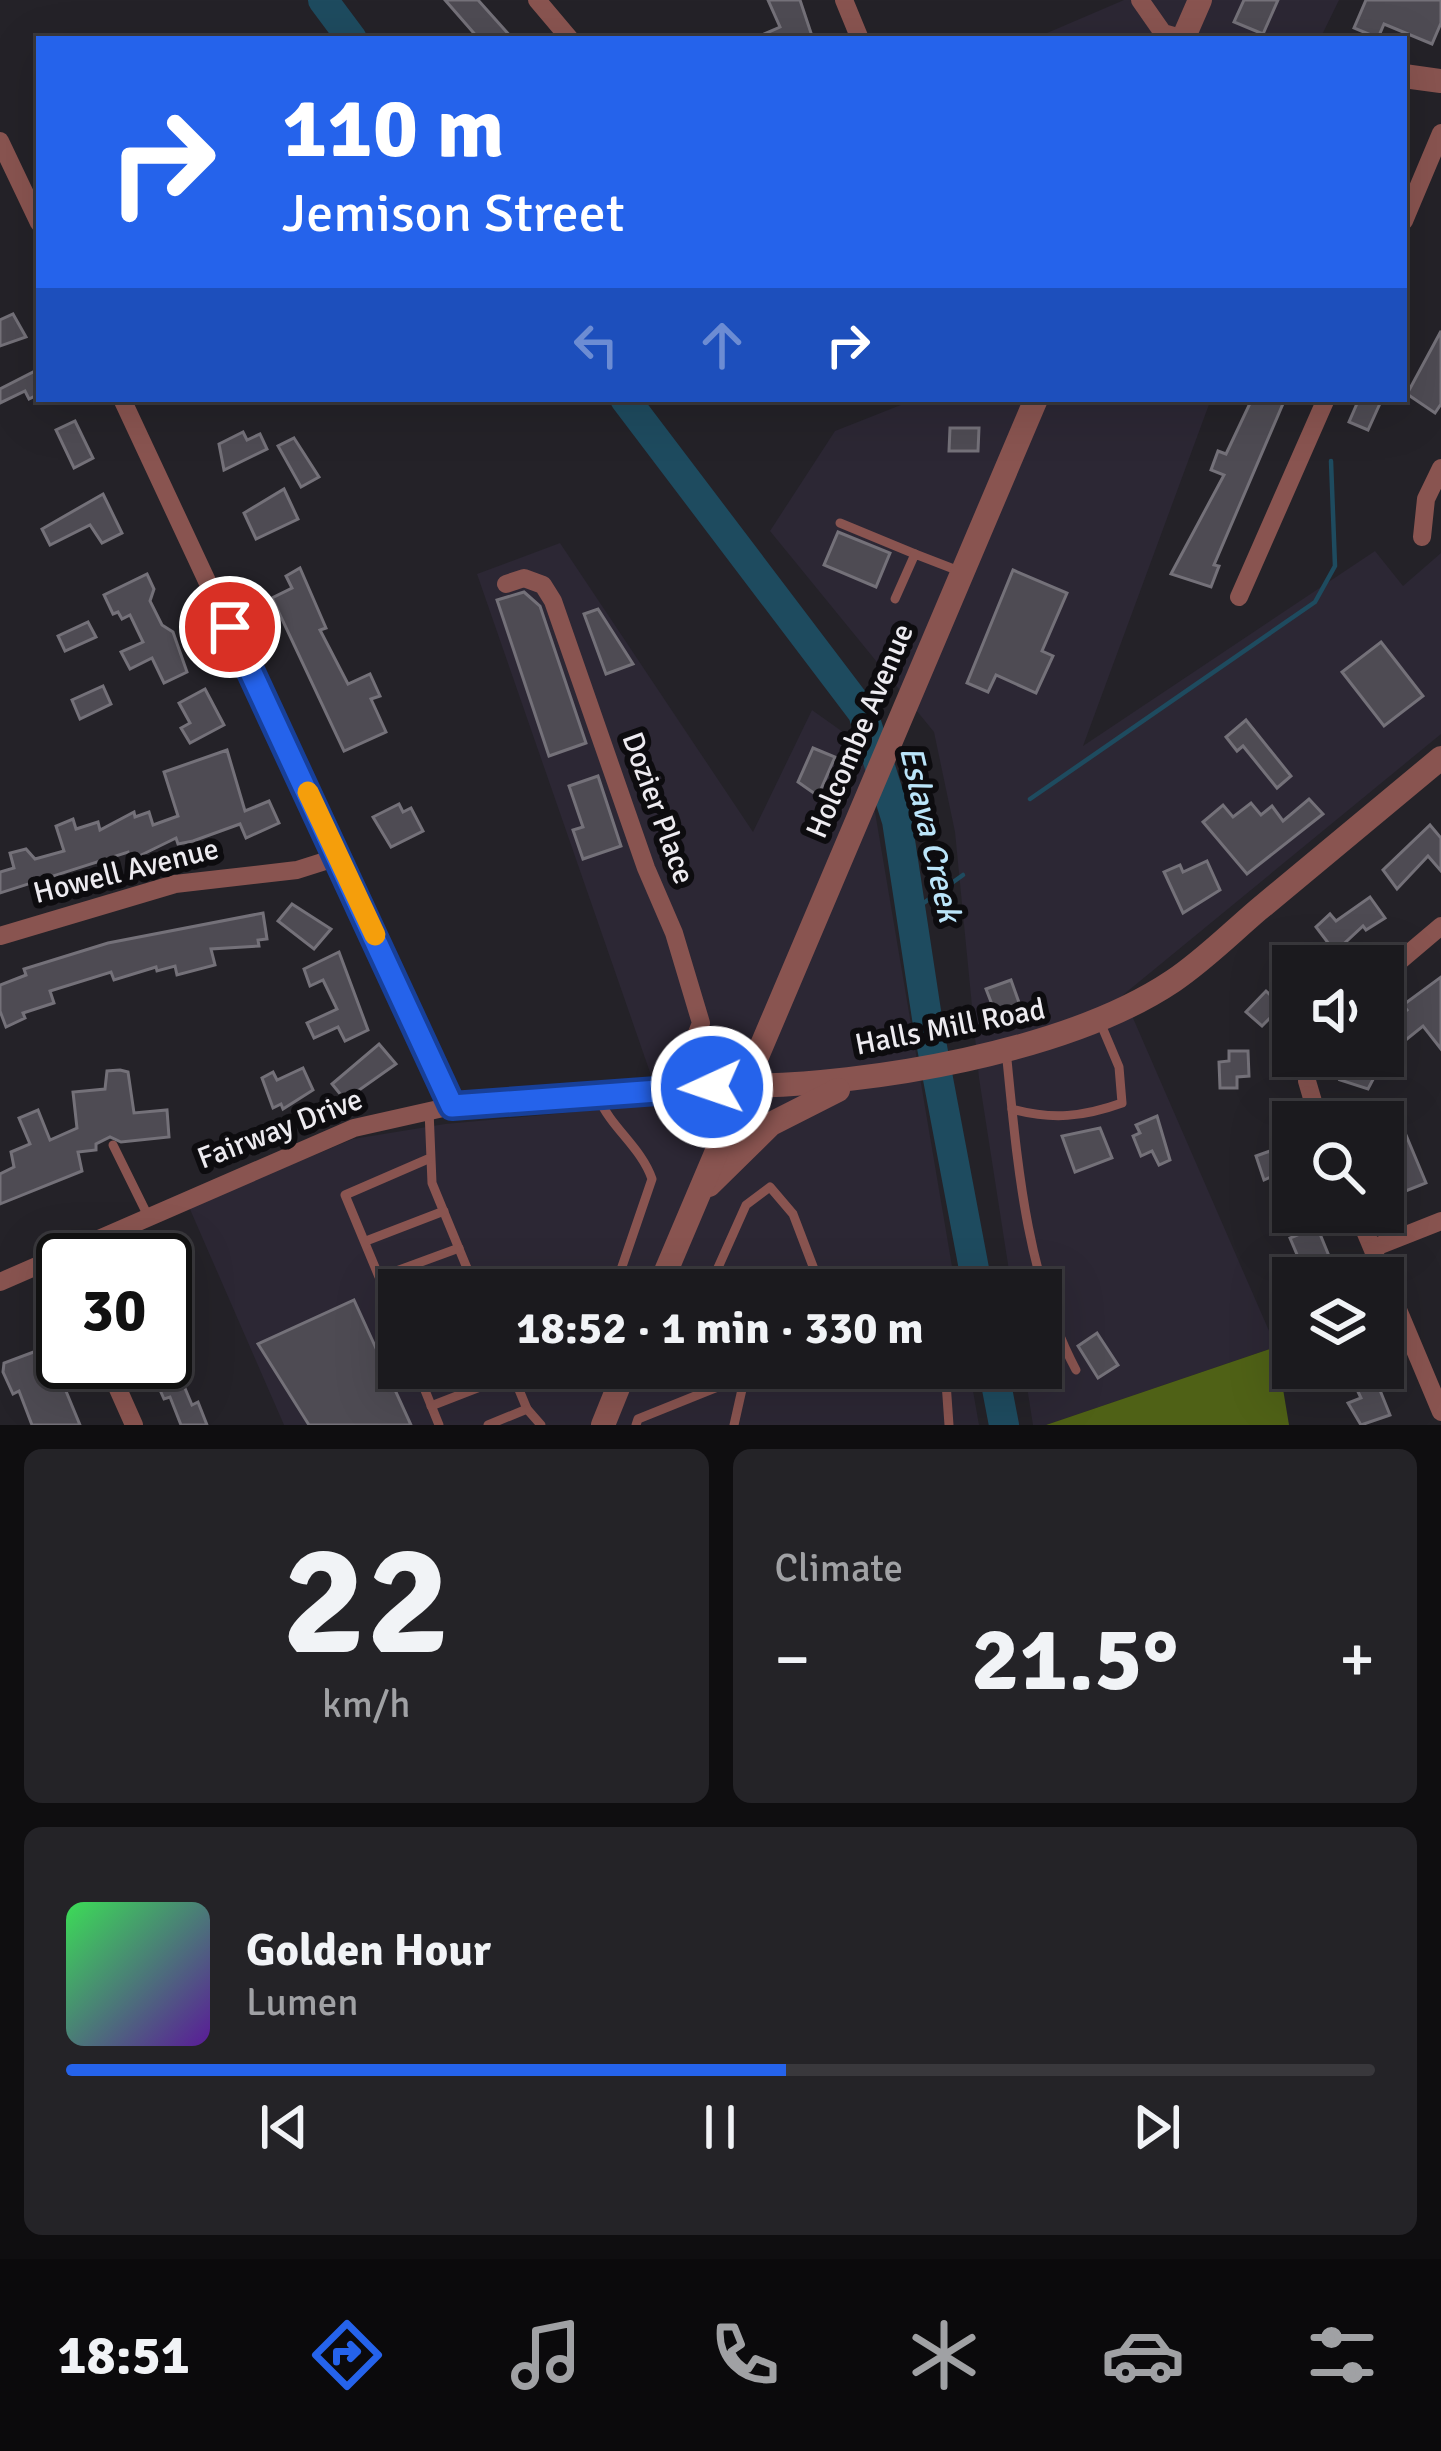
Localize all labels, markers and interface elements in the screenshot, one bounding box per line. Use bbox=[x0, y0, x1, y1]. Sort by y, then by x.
text: 110 m bbox=[282, 77, 504, 181]
icon: right bbox=[84, 84, 240, 240]
text: Jemison Street bbox=[282, 180, 625, 247]
icon: left bbox=[563, 312, 629, 378]
icon: ahead bbox=[689, 312, 755, 378]
icon: right bbox=[815, 312, 881, 378]
pin bbox=[179, 576, 281, 678]
icon: arrive bbox=[197, 594, 263, 660]
street label: Holcombe Avenue bbox=[798, 618, 922, 844]
street label: Dozier Place bbox=[613, 727, 703, 889]
water label: Eslava Creek bbox=[890, 742, 971, 928]
street label: Howell Avenue bbox=[30, 830, 222, 912]
map controls bbox=[1272, 945, 1404, 1389]
button: sound bbox=[1272, 945, 1404, 1077]
street label: Halls Mill Road bbox=[852, 990, 1048, 1064]
position arrow bbox=[649, 1024, 775, 1150]
street label: Fairway Drive bbox=[192, 1081, 368, 1177]
button: search bbox=[1272, 1101, 1404, 1233]
speed limit sign: 30 bbox=[36, 1233, 192, 1389]
button: layers bbox=[1272, 1257, 1404, 1389]
text: 18:52 · 1 min · 330 m bbox=[516, 1301, 924, 1356]
text: 22 bbox=[282, 1505, 450, 1698]
text: Climate bbox=[775, 1544, 903, 1592]
text: 21.5° bbox=[971, 1604, 1179, 1715]
text: − bbox=[775, 1619, 810, 1700]
text: + bbox=[1339, 1619, 1375, 1700]
text: km/h bbox=[322, 1680, 410, 1728]
text: Golden Hour bbox=[246, 1923, 491, 1978]
text: Lumen bbox=[246, 1978, 359, 2026]
icon: previous bbox=[251, 2094, 317, 2160]
icon: pause bbox=[687, 2094, 753, 2160]
icon: next bbox=[1124, 2094, 1190, 2160]
icon: directions bbox=[305, 2313, 389, 2397]
icon: music bbox=[504, 2313, 588, 2397]
icon: phone bbox=[703, 2313, 787, 2397]
icon: climate bbox=[902, 2313, 986, 2397]
icon: car bbox=[1101, 2313, 1185, 2397]
icon: filters bbox=[1300, 2313, 1384, 2397]
text: 18:51 bbox=[57, 2322, 190, 2389]

